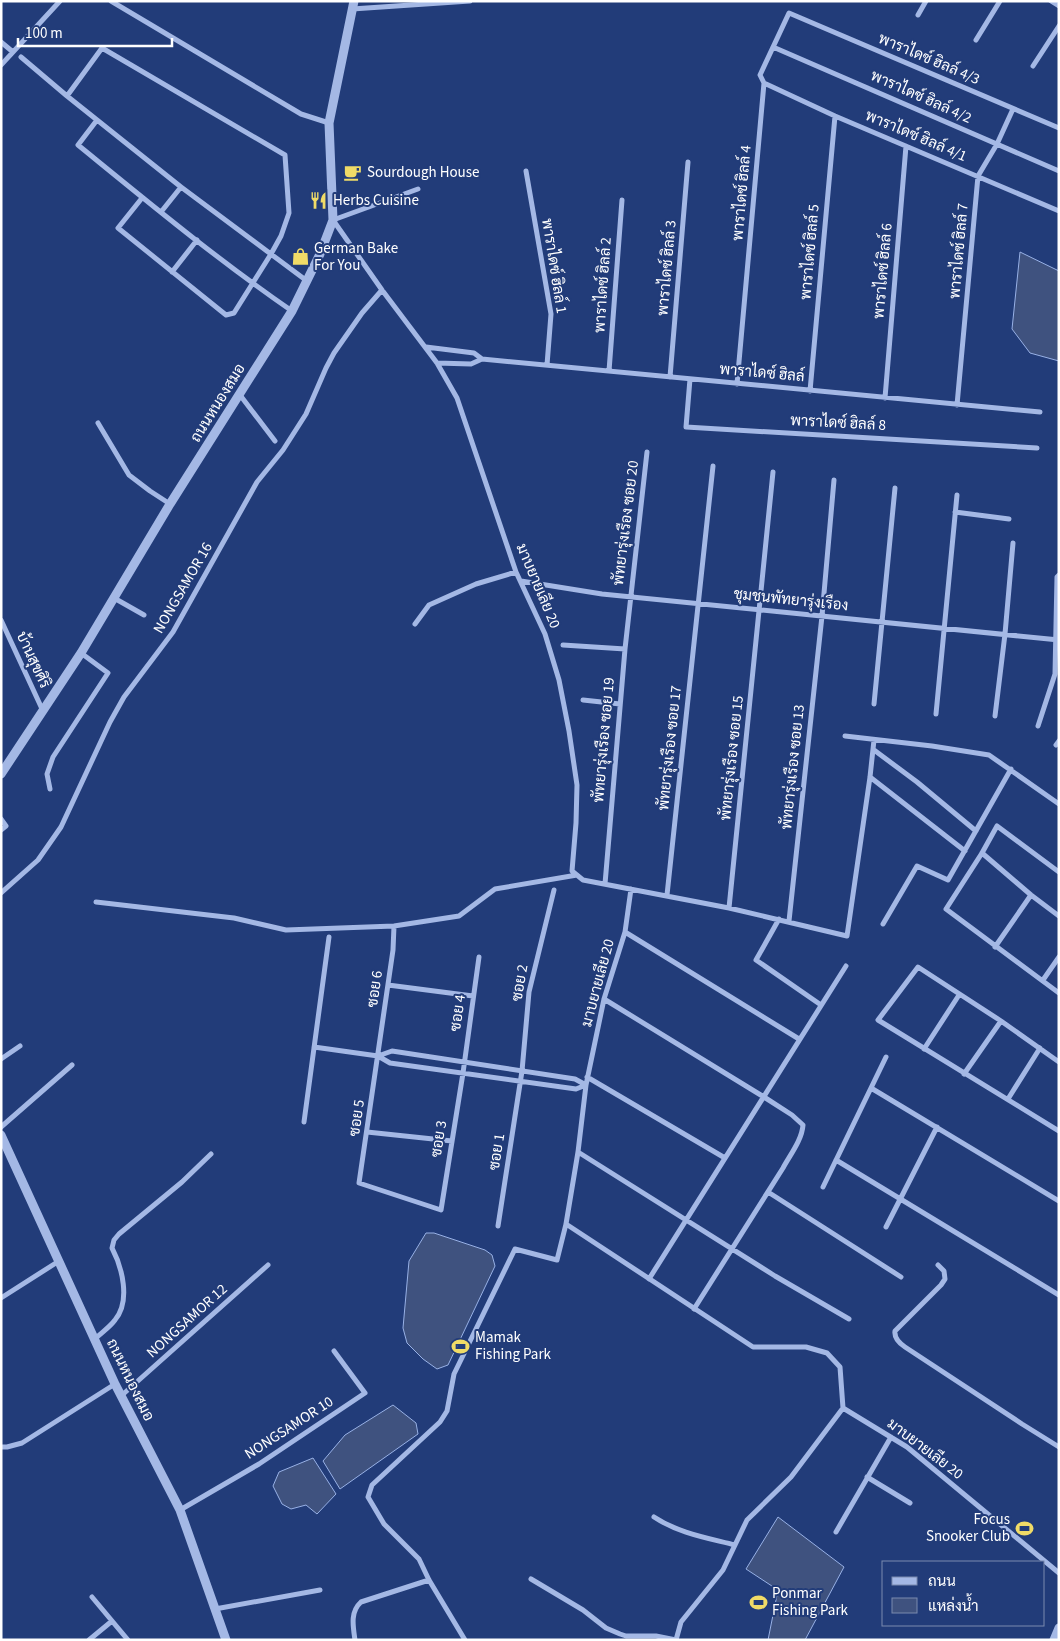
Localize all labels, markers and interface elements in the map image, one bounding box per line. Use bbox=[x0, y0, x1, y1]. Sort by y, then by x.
scale bar bbox=[18, 15, 171, 47]
text: 100 m bbox=[25, 23, 63, 44]
street label: พาราไดซ์ ฮิลล์ 4/3 bbox=[875, 28, 983, 90]
street label: พาราไดซ์ ฮิลล์ 4/2 bbox=[867, 65, 975, 129]
street label: พาราไดซ์ ฮิลล์ 4/1 bbox=[862, 105, 970, 167]
street label: พาราไดซ์ ฮิลล์ 4 bbox=[727, 144, 757, 242]
cafe icon: Sourdough House bbox=[343, 162, 363, 182]
place label: Sourdough House bbox=[367, 162, 480, 183]
restaurant icon: Herbs Cuisine bbox=[309, 190, 329, 210]
place label: Herbs Cuisine bbox=[333, 190, 419, 211]
street label: พาราไดซ์ ฮิลล์ 7 bbox=[944, 202, 974, 300]
street label: พาราไดซ์ ฮิลล์ 5 bbox=[795, 203, 825, 301]
street label: พาราไดซ์ ฮิลล์ 1 bbox=[536, 217, 572, 315]
street label: พาราไดซ์ ฮิลล์ 3 bbox=[652, 219, 682, 317]
street label: พาราไดซ์ ฮิลล์ 6 bbox=[868, 222, 898, 320]
street label: พาราไดซ์ ฮิลล์ 2 bbox=[589, 236, 617, 334]
place label: German Bake For You bbox=[314, 238, 398, 276]
shop icon: German Bake For You bbox=[290, 247, 310, 267]
street label: พาราไดซ์ ฮิลล์ bbox=[719, 359, 805, 387]
street label: ถนนหนองสมอ bbox=[185, 360, 251, 446]
street label: พาราไดซ์ ฮิลล์ 8 bbox=[790, 410, 886, 436]
street label: พัทยารุ่งเรือง ซอย 20 bbox=[608, 459, 644, 587]
street label: NONGSAMOR 16 bbox=[148, 539, 218, 637]
street label: มาบยายเลีย 20 bbox=[511, 540, 565, 632]
street label: ชุมชนพัทยารุ่งเรือง bbox=[733, 584, 849, 616]
street label: บ้านสุขศิริ bbox=[11, 628, 55, 692]
street label: พัทยารุ่งเรือง ซอย 19 bbox=[588, 676, 620, 804]
street label: พัทยารุ่งเรือง ซอย 17 bbox=[653, 684, 687, 812]
street label: พัทยารุ่งเรือง ซอย 15 bbox=[715, 694, 749, 822]
street label: พัทยารุ่งเรือง ซอย 13 bbox=[776, 703, 810, 831]
street label: มาบยายเลีย 20 bbox=[576, 937, 620, 1029]
street label: ซอย 2 bbox=[506, 963, 534, 1003]
street label: ซอย 6 bbox=[362, 969, 388, 1009]
street label: ซอย 4 bbox=[445, 993, 471, 1033]
street label: ซอย 5 bbox=[344, 1098, 370, 1138]
street label: ซอย 3 bbox=[426, 1119, 452, 1159]
street label: ซอย 1 bbox=[484, 1132, 510, 1172]
street label: NONGSAMOR 12 bbox=[142, 1279, 232, 1363]
place label: Mamak Fishing Park bbox=[475, 1327, 552, 1365]
street label: ถนนหนองสมอ bbox=[101, 1335, 159, 1425]
sports icon: Mamak Fishing Park bbox=[451, 1336, 471, 1356]
street label: NONGSAMOR 10 bbox=[240, 1391, 338, 1465]
street label: มาบยายเลีย 20 bbox=[883, 1413, 967, 1485]
place label: Focus Snooker Club bbox=[926, 1509, 1010, 1547]
sports icon: Focus Snooker Club bbox=[1014, 1518, 1034, 1538]
legend bbox=[882, 1561, 1045, 1626]
text: ถนน bbox=[928, 1571, 956, 1592]
place label: Ponmar Fishing Park bbox=[772, 1583, 849, 1621]
sports icon: Ponmar Fishing Park bbox=[748, 1592, 768, 1612]
text: แหล่งน้ำ bbox=[928, 1593, 979, 1617]

